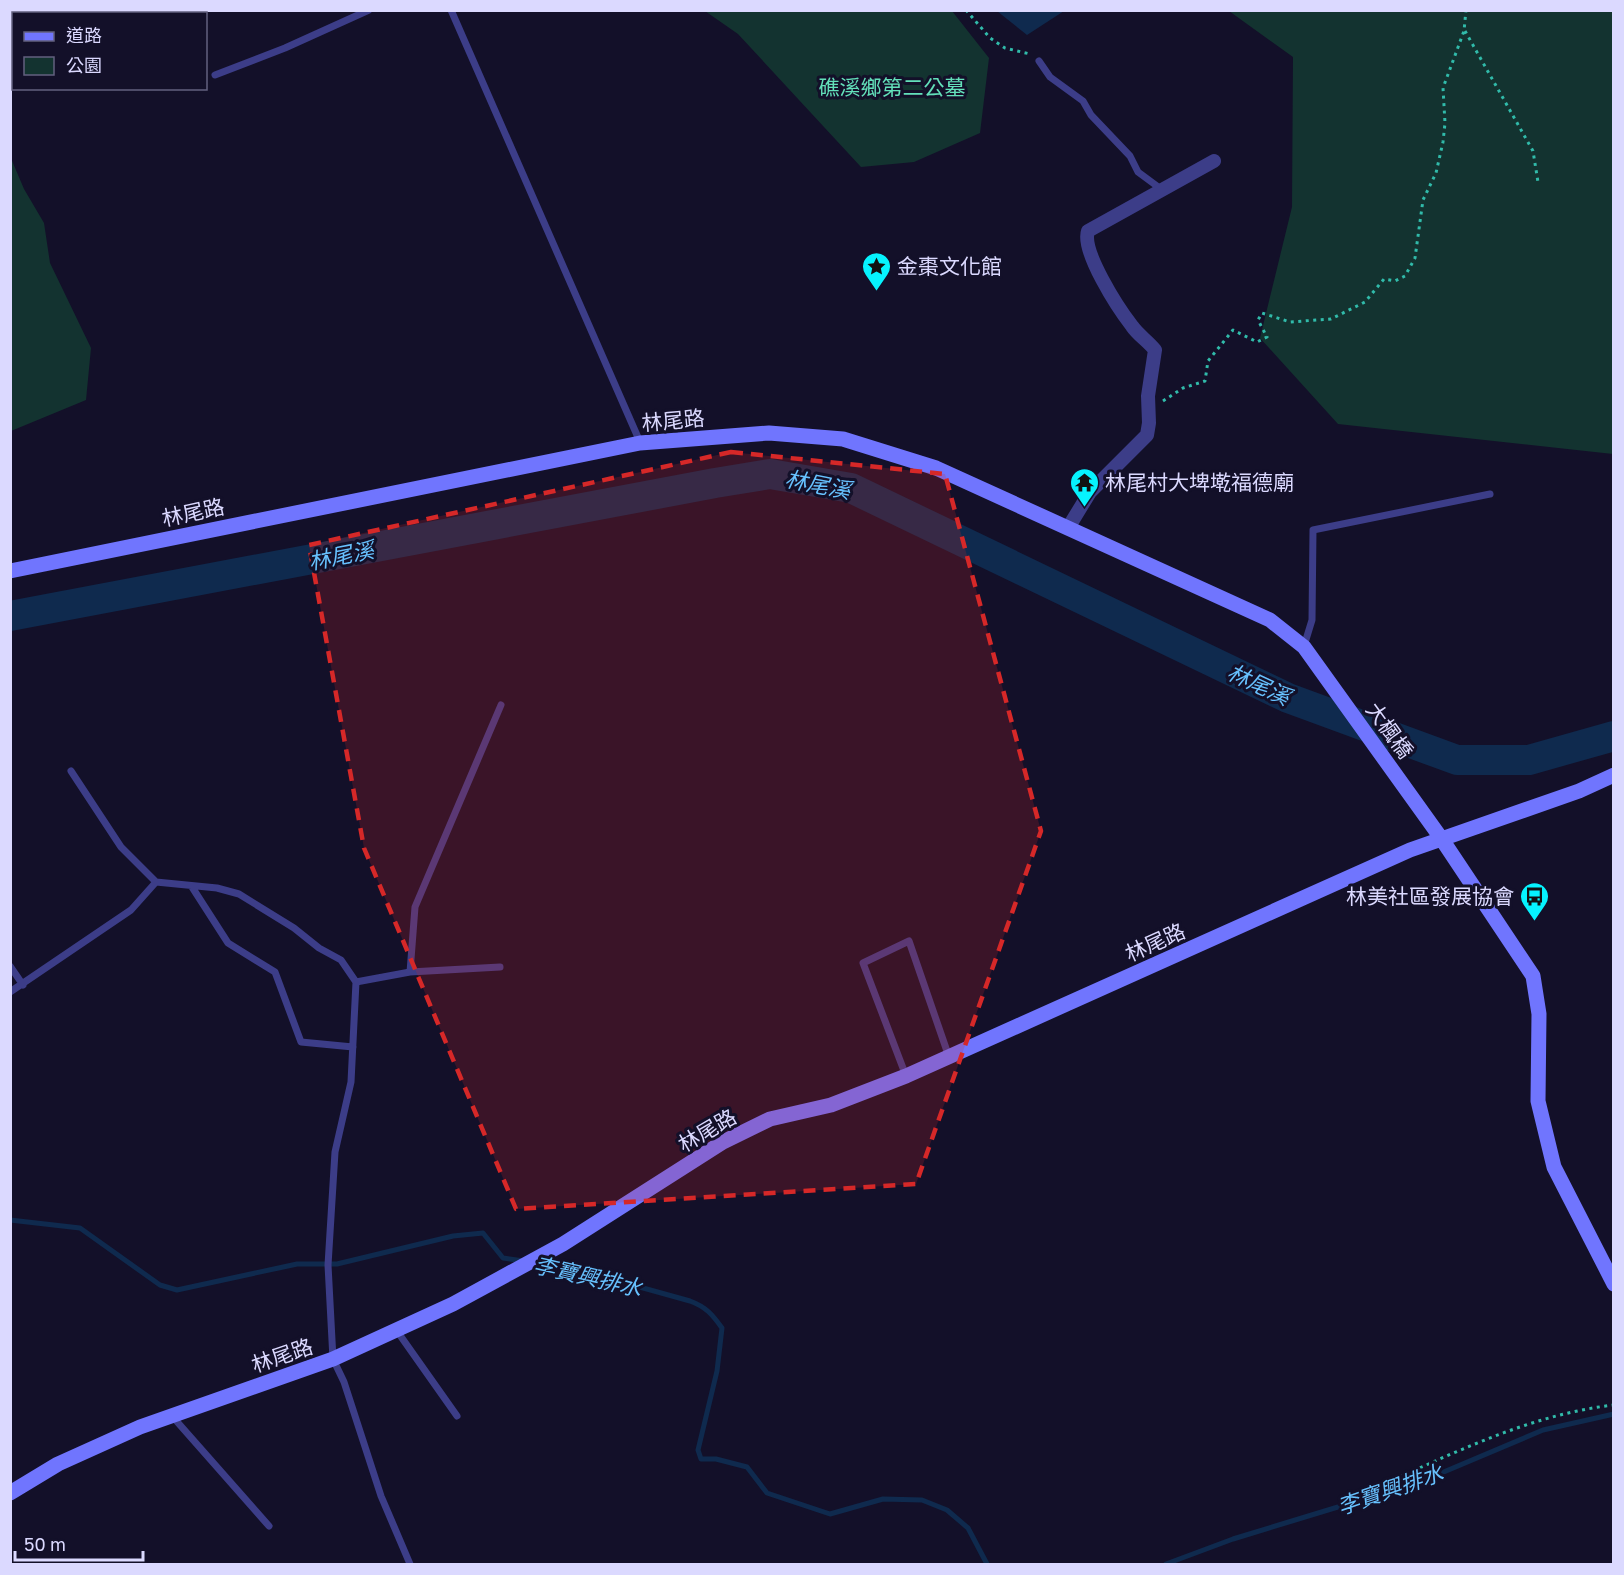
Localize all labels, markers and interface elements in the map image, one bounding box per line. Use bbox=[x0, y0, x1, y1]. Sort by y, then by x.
legend bbox=[12, 12, 207, 90]
text: 道路 bbox=[66, 24, 102, 46]
text: 公園 bbox=[66, 54, 102, 76]
park label: 礁溪鄉第二公墓 bbox=[819, 74, 966, 100]
place icon: 金棗文化館 bbox=[860, 250, 892, 292]
place label: 金棗文化館 bbox=[897, 253, 1002, 279]
street label: 林尾路 bbox=[640, 404, 706, 436]
water label: 林尾溪 bbox=[783, 464, 856, 504]
temple icon: 林尾村大埤墘福德廟 bbox=[1068, 466, 1100, 508]
place label: 林尾村大埤墘福德廟 bbox=[1105, 469, 1294, 495]
street label: 林尾路 bbox=[159, 493, 227, 531]
water label: 林尾溪 bbox=[306, 535, 379, 575]
water label: 林尾溪 bbox=[1223, 658, 1297, 711]
street label: 大楓橋 bbox=[1361, 697, 1419, 763]
bus stop icon: 林美社區發展協會 bbox=[1519, 880, 1551, 922]
place label: 林美社區發展協會 bbox=[1346, 883, 1514, 909]
street label: 林尾路 bbox=[1121, 917, 1189, 967]
street label: 林尾路 bbox=[673, 1103, 741, 1157]
water label: 李寶興排水 bbox=[531, 1250, 646, 1302]
street label: 林尾路 bbox=[248, 1332, 316, 1378]
water label: 李寶興排水 bbox=[1334, 1458, 1447, 1520]
scale bar bbox=[15, 1524, 142, 1562]
text: 50 m bbox=[24, 1533, 66, 1555]

